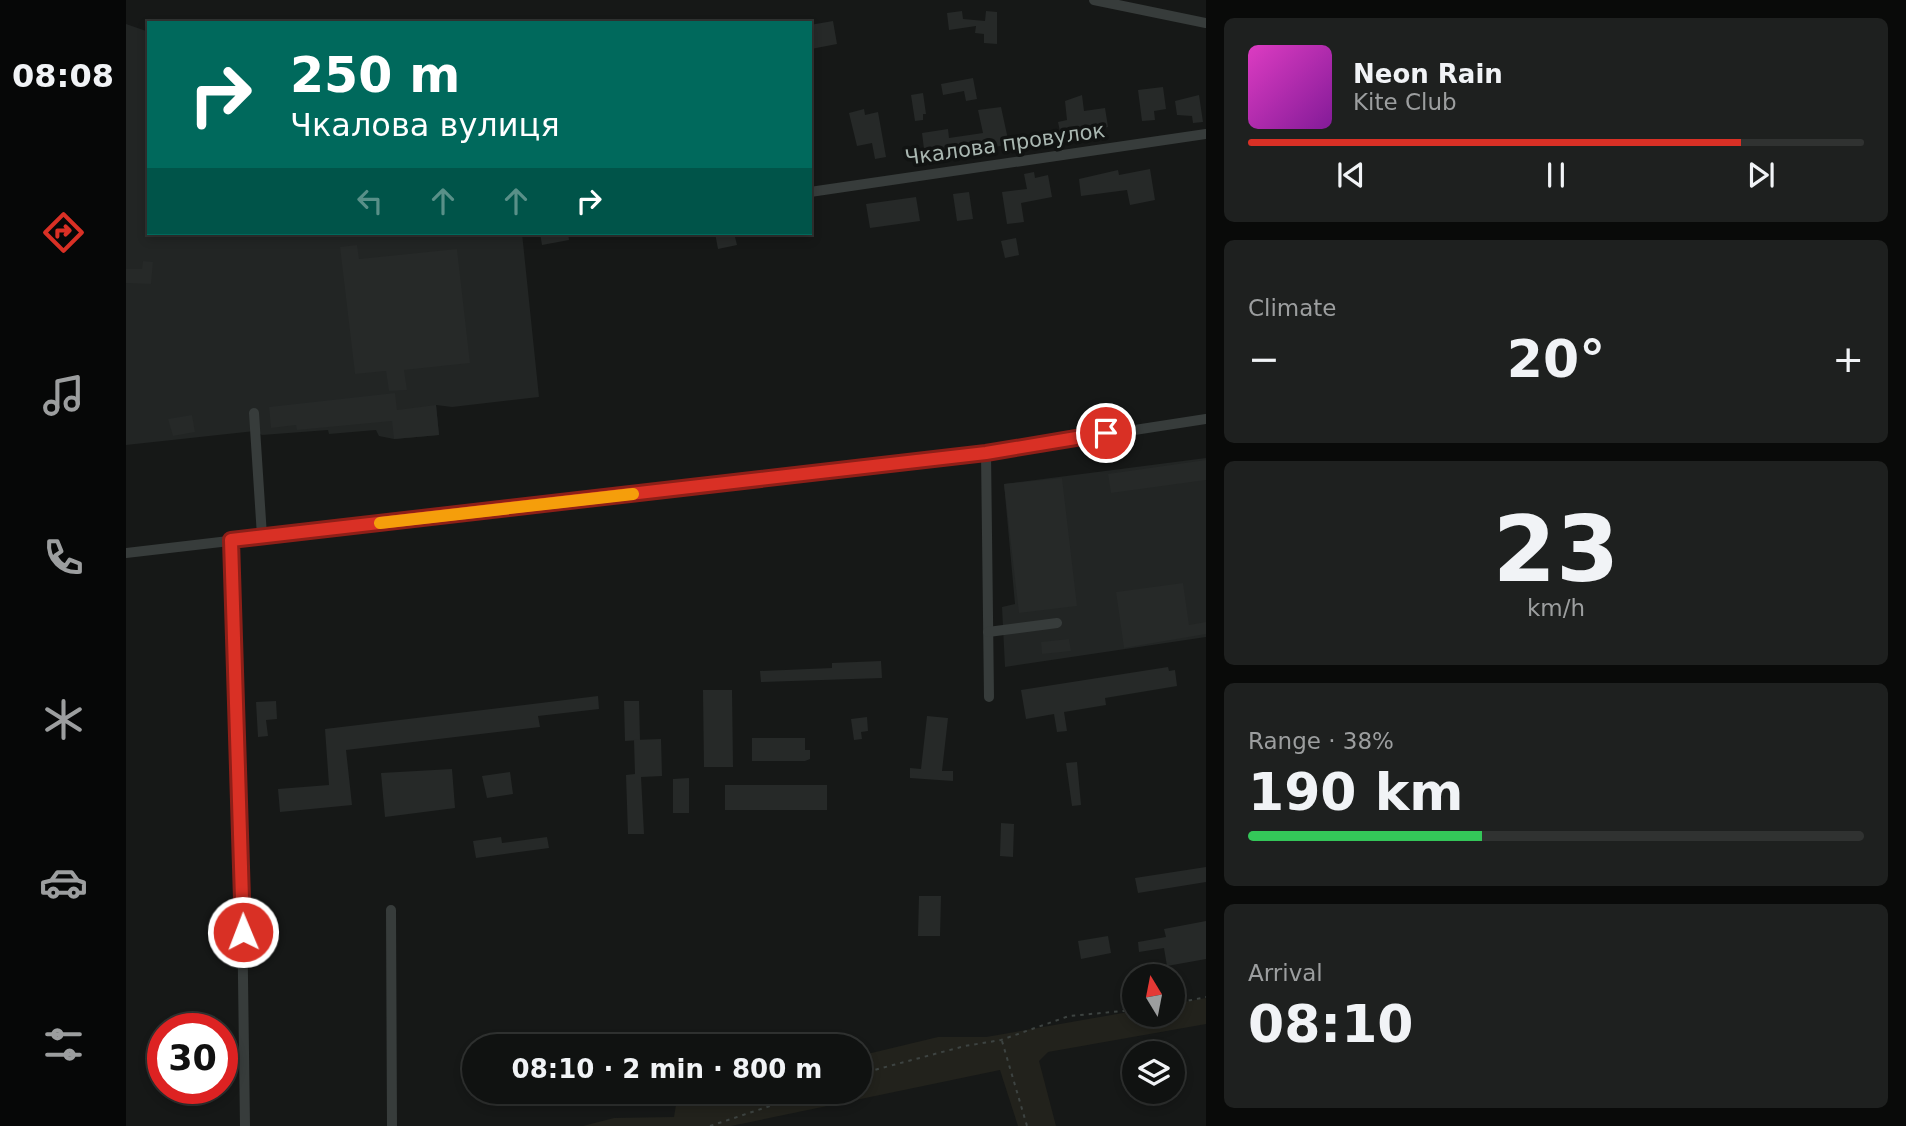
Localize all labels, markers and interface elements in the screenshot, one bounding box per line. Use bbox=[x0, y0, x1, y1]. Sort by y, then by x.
text: 250 m bbox=[290, 47, 460, 104]
icon: right bbox=[175, 49, 266, 140]
text: 08:08 bbox=[12, 57, 114, 95]
text: Neon Rain bbox=[1353, 59, 1503, 89]
text: Kite Club bbox=[1353, 89, 1457, 115]
text: Чкалова вулиця bbox=[290, 106, 560, 144]
street label: Чкалова провулок bbox=[903, 118, 1107, 170]
icon: previous bbox=[1332, 156, 1370, 194]
icon: pause bbox=[1537, 156, 1575, 194]
icon: next bbox=[1742, 156, 1780, 194]
icon: left bbox=[351, 182, 389, 220]
icon: ahead bbox=[424, 182, 462, 220]
icon: ahead bbox=[497, 182, 535, 220]
icon: right bbox=[570, 182, 608, 220]
icon: directions bbox=[39, 208, 88, 257]
text: Climate bbox=[1248, 295, 1337, 321]
text: 20° bbox=[1507, 329, 1605, 389]
text: − bbox=[1248, 337, 1280, 381]
text: + bbox=[1832, 337, 1864, 381]
icon: music bbox=[39, 371, 88, 420]
pin bbox=[1076, 403, 1136, 463]
icon: arrive bbox=[1087, 414, 1125, 452]
text: 23 bbox=[1493, 497, 1619, 602]
icon: phone bbox=[39, 533, 88, 582]
text: km/h bbox=[1527, 595, 1585, 621]
icon: climate bbox=[39, 695, 88, 744]
text: Range · 38% bbox=[1248, 728, 1394, 754]
text: 190 km bbox=[1248, 762, 1463, 822]
icon: car bbox=[39, 858, 88, 907]
position arrow bbox=[206, 895, 280, 969]
text: Arrival bbox=[1248, 960, 1323, 986]
north arrow bbox=[1122, 964, 1185, 1027]
map controls bbox=[1122, 964, 1185, 1104]
text: 08:10 bbox=[1248, 994, 1414, 1054]
speed limit sign: 30 bbox=[147, 1013, 238, 1104]
icon: filters bbox=[39, 1020, 88, 1069]
button: layers bbox=[1122, 1041, 1185, 1104]
text: 08:10 · 2 min · 800 m bbox=[512, 1054, 822, 1084]

